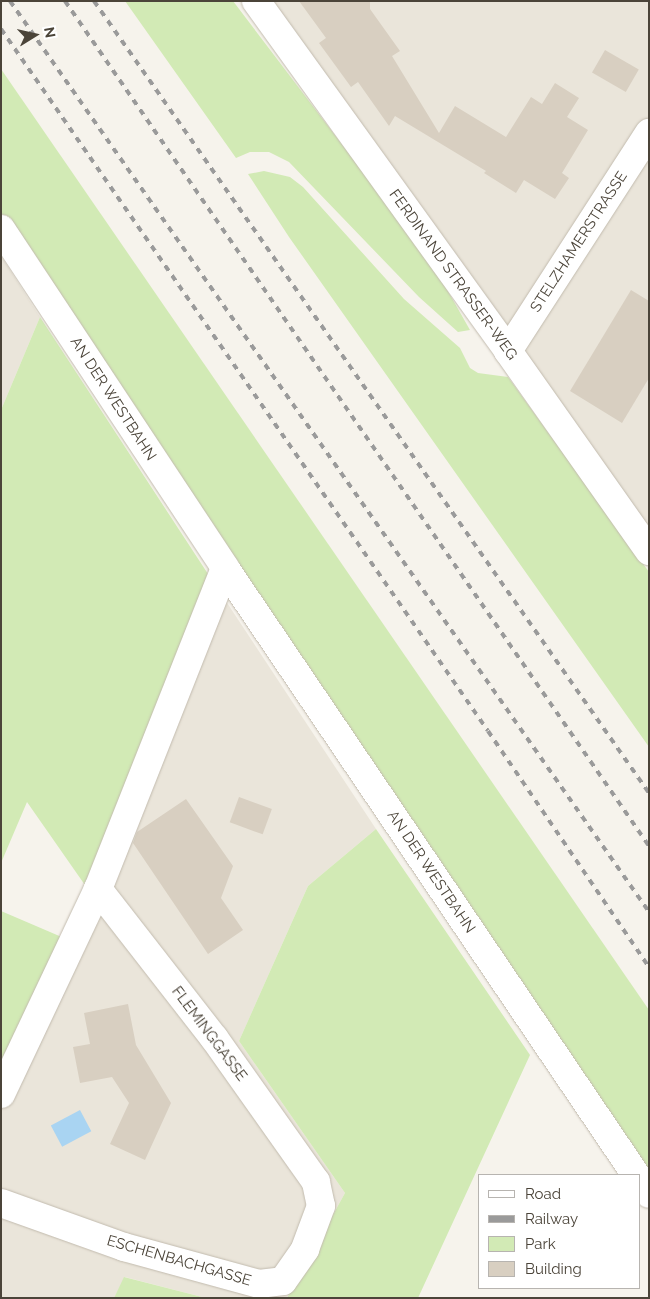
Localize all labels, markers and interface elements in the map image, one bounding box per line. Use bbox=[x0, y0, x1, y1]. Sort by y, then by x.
north arrow bbox=[10, 10, 60, 60]
text: N bbox=[41, 26, 59, 39]
street label: STELZHAMERSTRASSE bbox=[527, 168, 631, 316]
street label: FERDINAND STRASSER-WEG bbox=[385, 186, 521, 364]
street label: AN DER WESTBAHN bbox=[66, 333, 160, 465]
street label: AN DER WESTBAHN bbox=[383, 807, 479, 937]
street label: FLEMINGGASSE bbox=[168, 983, 250, 1085]
legend bbox=[478, 1174, 640, 1289]
text: Road bbox=[525, 1185, 561, 1203]
text: Railway bbox=[525, 1210, 578, 1228]
street label: ESCHENBACHGASSE bbox=[105, 1232, 253, 1290]
text: Park bbox=[525, 1235, 556, 1253]
text: Building bbox=[525, 1260, 582, 1278]

